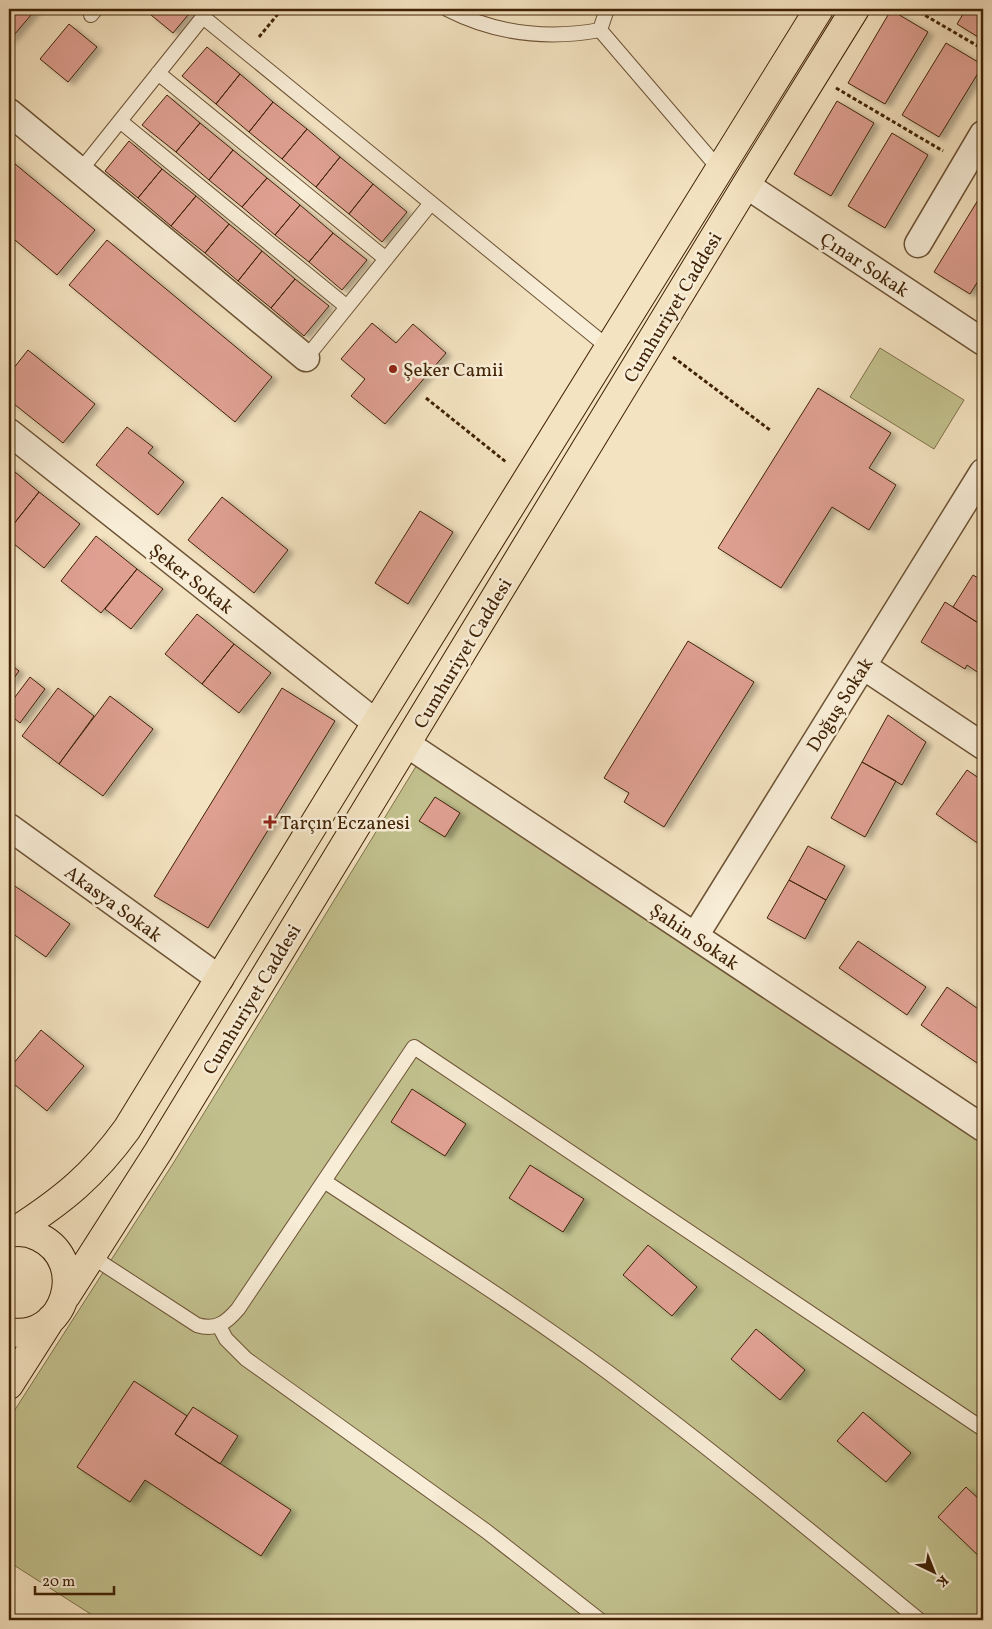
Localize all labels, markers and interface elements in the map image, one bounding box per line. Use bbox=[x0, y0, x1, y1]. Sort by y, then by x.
street label: Çınar Sokak bbox=[814, 227, 913, 304]
street label: Cumhuriyet Caddesi bbox=[618, 228, 729, 388]
place label: Şeker Camii bbox=[403, 358, 504, 384]
marker: Şeker Camii bbox=[387, 363, 399, 375]
street label: Şeker Sokak bbox=[143, 538, 239, 621]
street label: Cumhuriyet Caddesi bbox=[408, 574, 519, 734]
street label: Doğuş Sokak bbox=[801, 653, 880, 757]
place label: Tarçın Eczanesi bbox=[280, 811, 410, 837]
marker: Tarçın Eczanesi bbox=[264, 816, 276, 828]
street label: Akasya Sokak bbox=[59, 860, 167, 949]
street label: Şahin Sokak bbox=[644, 898, 744, 977]
street label: Cumhuriyet Caddesi bbox=[197, 920, 308, 1080]
north arrow bbox=[910, 1546, 960, 1596]
scale bar bbox=[35, 1564, 114, 1596]
text: K bbox=[932, 1570, 952, 1591]
text: 20 m bbox=[42, 1572, 75, 1593]

